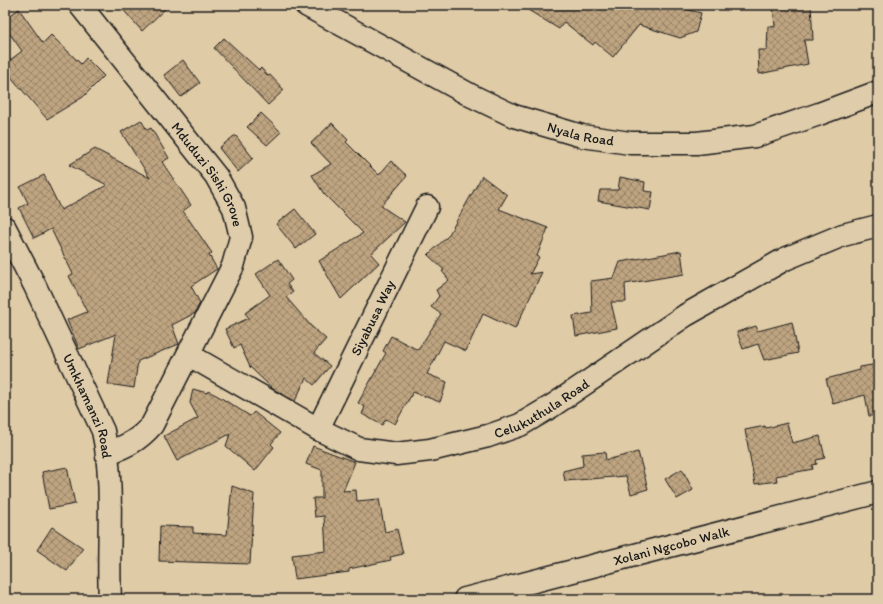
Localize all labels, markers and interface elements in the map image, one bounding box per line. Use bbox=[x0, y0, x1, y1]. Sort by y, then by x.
street label: Nyala Road bbox=[545, 118, 615, 150]
street label: Mduduzi Sishi Grove bbox=[168, 119, 246, 229]
street label: Siyabusa Way bbox=[347, 277, 399, 359]
street label: Umkhamanzi Road bbox=[59, 351, 115, 460]
street label: Celukuthula Road bbox=[492, 375, 593, 442]
street label: Xolani Ngcobo Walk bbox=[611, 523, 732, 569]

